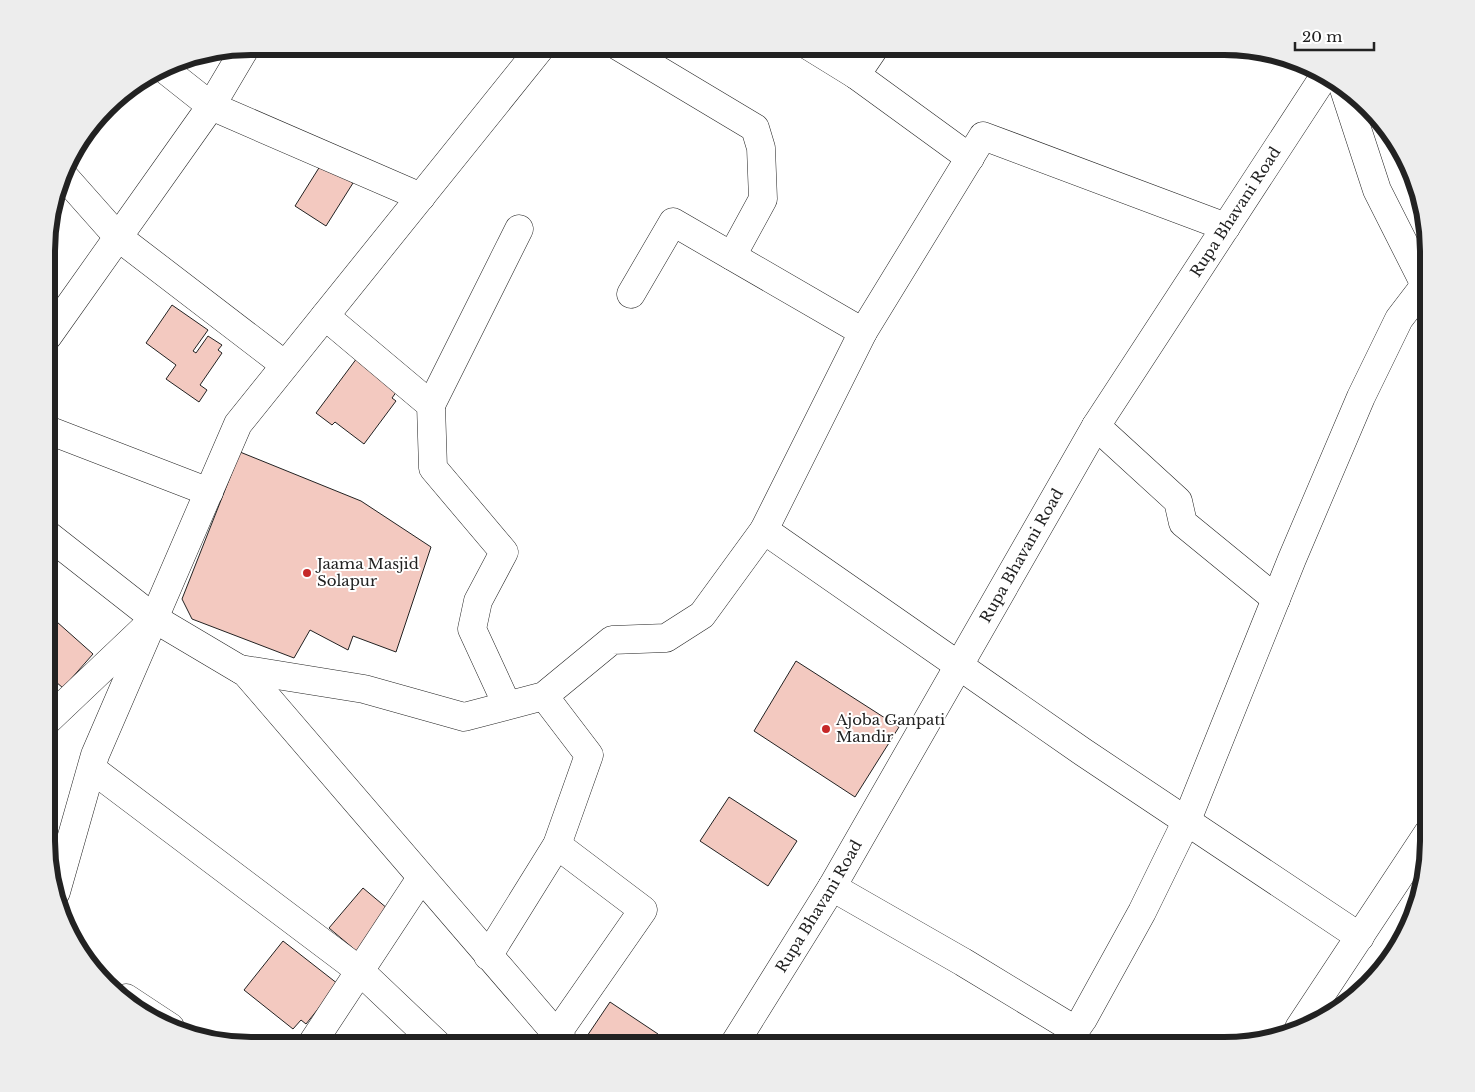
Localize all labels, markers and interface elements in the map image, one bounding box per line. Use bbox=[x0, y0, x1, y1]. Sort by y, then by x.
scale bar bbox=[1295, 20, 1374, 52]
text: 20 m bbox=[1302, 27, 1342, 46]
street label: Rupa Bhavani Road bbox=[1186, 143, 1285, 280]
street label: Rupa Bhavani Road bbox=[975, 485, 1067, 626]
place label: Jaama Masjid Solapur bbox=[315, 554, 419, 590]
marker: Jaama Masjid Solapur bbox=[301, 567, 313, 579]
place label: Ajoba Ganpati Mandir bbox=[835, 710, 945, 746]
marker: Ajoba Ganpati Mandir bbox=[820, 723, 832, 735]
street label: Rupa Bhavani Road bbox=[771, 837, 866, 976]

